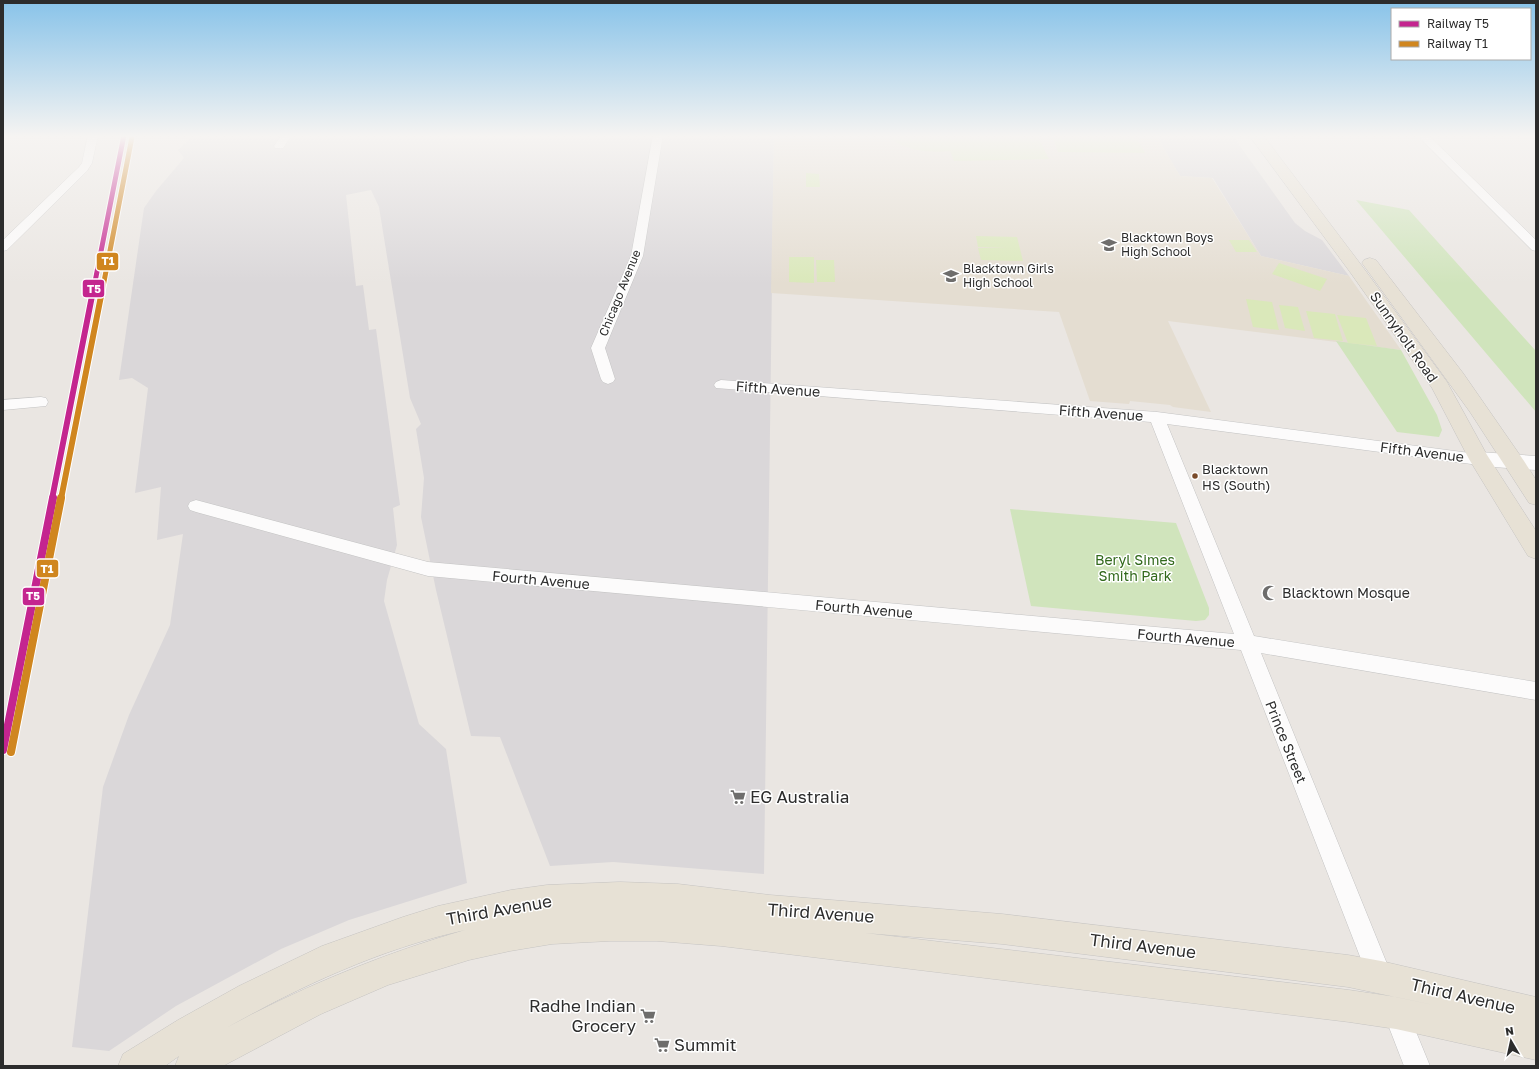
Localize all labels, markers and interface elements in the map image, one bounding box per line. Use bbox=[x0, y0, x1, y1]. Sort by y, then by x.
legend bbox=[1391, 8, 1531, 60]
text: Railway T5 bbox=[1427, 16, 1489, 31]
text: Railway T1 bbox=[1427, 36, 1488, 51]
place label: Blacktown Boys High School bbox=[1121, 230, 1213, 259]
school or university icon: Blacktown Boys High School bbox=[1100, 236, 1118, 254]
street label: Chicago Avenue bbox=[595, 247, 644, 338]
line badge: T1 bbox=[96, 252, 119, 271]
text: T1 bbox=[102, 254, 115, 267]
place label: Blacktown Girls High School bbox=[963, 261, 1054, 290]
school or university icon: Blacktown Girls High School bbox=[942, 267, 960, 285]
line badge: T5 bbox=[82, 279, 105, 298]
text: T5 bbox=[87, 282, 101, 295]
street label: Sunnyholt Road bbox=[1367, 288, 1442, 385]
street label: Fifth Avenue bbox=[735, 377, 821, 400]
street label: Fifth Avenue bbox=[1058, 401, 1144, 424]
street label: Fifth Avenue bbox=[1379, 438, 1465, 465]
place label: Blacktown HS (South) bbox=[1202, 461, 1271, 493]
marker: Blacktown HS (South) bbox=[1190, 471, 1200, 481]
park label: Beryl Simes Smith Park bbox=[1095, 551, 1175, 584]
line badge: T1 bbox=[36, 559, 59, 578]
text: T1 bbox=[41, 562, 54, 575]
street label: Fourth Avenue bbox=[492, 567, 591, 592]
mosque icon: Blacktown Mosque bbox=[1261, 584, 1279, 602]
place label: Blacktown Mosque bbox=[1282, 584, 1410, 601]
line badge: T5 bbox=[22, 587, 45, 606]
text: T5 bbox=[26, 589, 40, 602]
street label: Fourth Avenue bbox=[815, 596, 914, 621]
street label: Fourth Avenue bbox=[1137, 625, 1236, 650]
street label: Prince Street bbox=[1262, 698, 1311, 786]
place label: EG Australia bbox=[750, 786, 849, 807]
supermarket icon: EG Australia bbox=[729, 788, 747, 806]
street label: Third Avenue bbox=[445, 890, 553, 929]
street label: Third Avenue bbox=[767, 898, 875, 927]
street label: Third Avenue bbox=[1089, 929, 1197, 962]
street label: Third Avenue bbox=[1409, 973, 1518, 1018]
place label: Radhe Indian Grocery bbox=[529, 995, 636, 1036]
supermarket icon: Radhe Indian Grocery bbox=[639, 1007, 657, 1025]
north arrow bbox=[1491, 1021, 1531, 1061]
text: N bbox=[1504, 1024, 1515, 1038]
place label: Summit bbox=[674, 1034, 737, 1055]
supermarket icon: Summit bbox=[653, 1036, 671, 1054]

